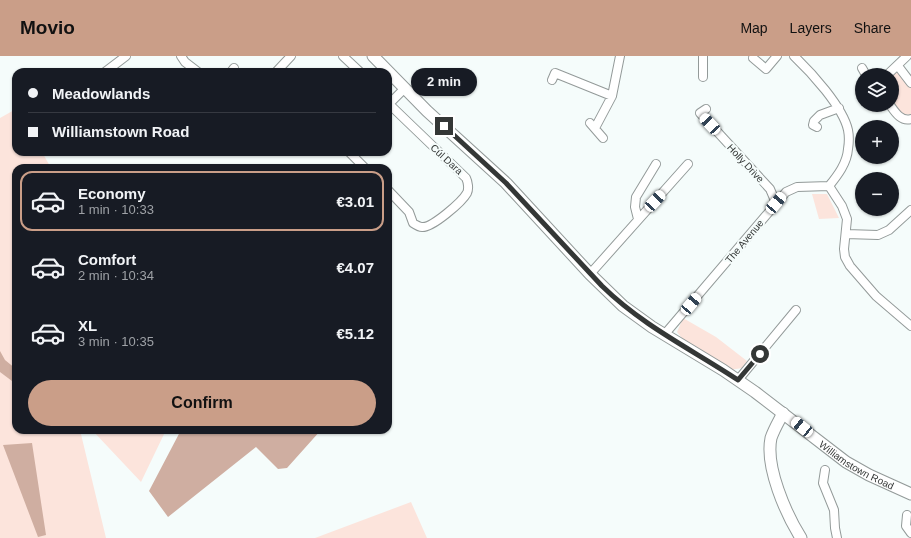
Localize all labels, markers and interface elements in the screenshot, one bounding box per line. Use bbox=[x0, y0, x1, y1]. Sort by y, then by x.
text: Movio bbox=[20, 17, 75, 38]
text: Map bbox=[740, 20, 768, 36]
text: Layers bbox=[790, 20, 832, 36]
text: Share bbox=[854, 20, 891, 36]
callout: 2 min bbox=[411, 68, 477, 96]
map controls bbox=[855, 68, 899, 216]
button: layers bbox=[855, 68, 899, 112]
text: 2 min bbox=[427, 74, 461, 89]
text: Meadowlands bbox=[52, 85, 150, 102]
car bbox=[697, 111, 723, 137]
route end bbox=[435, 117, 453, 135]
button: + bbox=[855, 120, 899, 164]
text: Williamstown Road bbox=[52, 123, 189, 140]
street label: Cúl Dara bbox=[428, 142, 465, 177]
street label: Holly Drive bbox=[725, 142, 766, 185]
button: − bbox=[855, 172, 899, 216]
icon: car bbox=[30, 183, 66, 219]
text: Economy bbox=[78, 185, 146, 202]
car bbox=[642, 188, 668, 214]
car bbox=[764, 190, 788, 216]
text: €3.01 bbox=[336, 193, 374, 210]
text: 1 min · 10:33 bbox=[78, 202, 154, 217]
street label: The Avenue bbox=[723, 217, 766, 265]
icon: car bbox=[30, 249, 66, 285]
text: Comfort bbox=[78, 251, 136, 268]
text: €4.07 bbox=[336, 259, 374, 276]
text: 2 min · 10:34 bbox=[78, 268, 154, 283]
car bbox=[679, 291, 703, 317]
icon: car bbox=[30, 315, 66, 351]
text: XL bbox=[78, 317, 97, 334]
text: €5.12 bbox=[336, 325, 374, 342]
text: 3 min · 10:35 bbox=[78, 334, 154, 349]
route start bbox=[751, 345, 769, 363]
button: Confirm bbox=[28, 380, 376, 426]
car bbox=[789, 415, 815, 439]
street label: Williamstown Road bbox=[817, 439, 896, 492]

